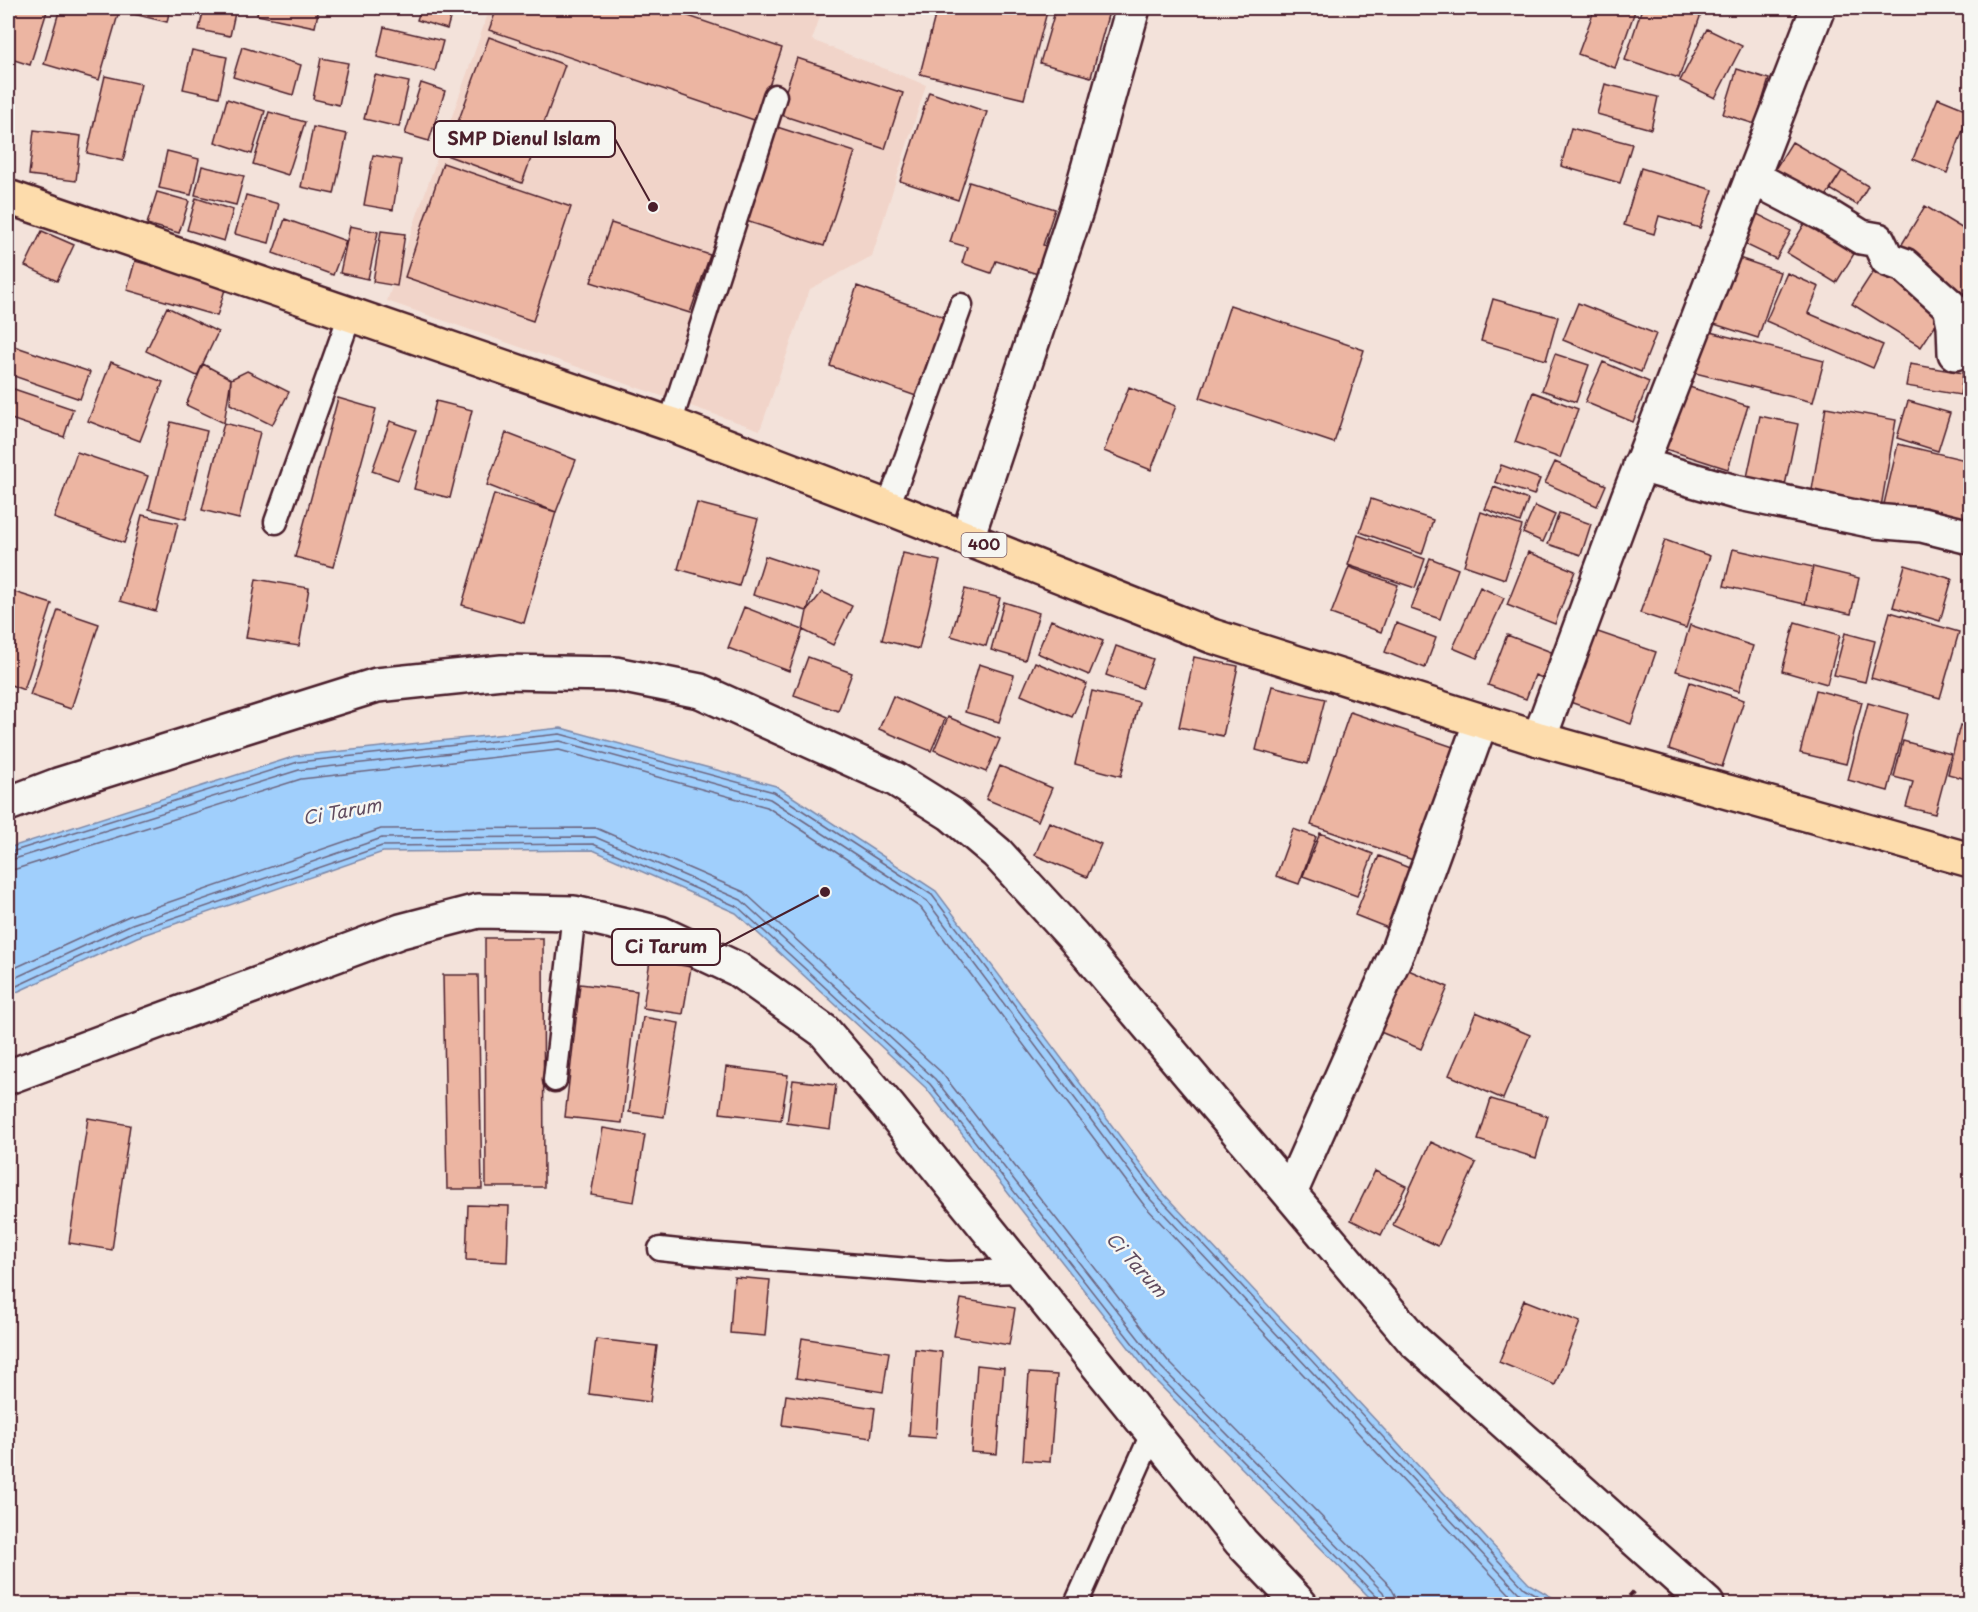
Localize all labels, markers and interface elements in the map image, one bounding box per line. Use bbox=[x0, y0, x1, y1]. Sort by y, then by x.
callout: SMP Dienul Islam bbox=[434, 121, 615, 157]
text: SMP Dienul Islam bbox=[447, 124, 601, 151]
road number: 400 bbox=[962, 533, 1006, 557]
water label: Ci Tarum bbox=[300, 790, 384, 831]
callout: Ci Tarum bbox=[612, 929, 720, 965]
text: Ci Tarum bbox=[625, 932, 707, 959]
water label: Ci Tarum bbox=[1100, 1225, 1174, 1303]

